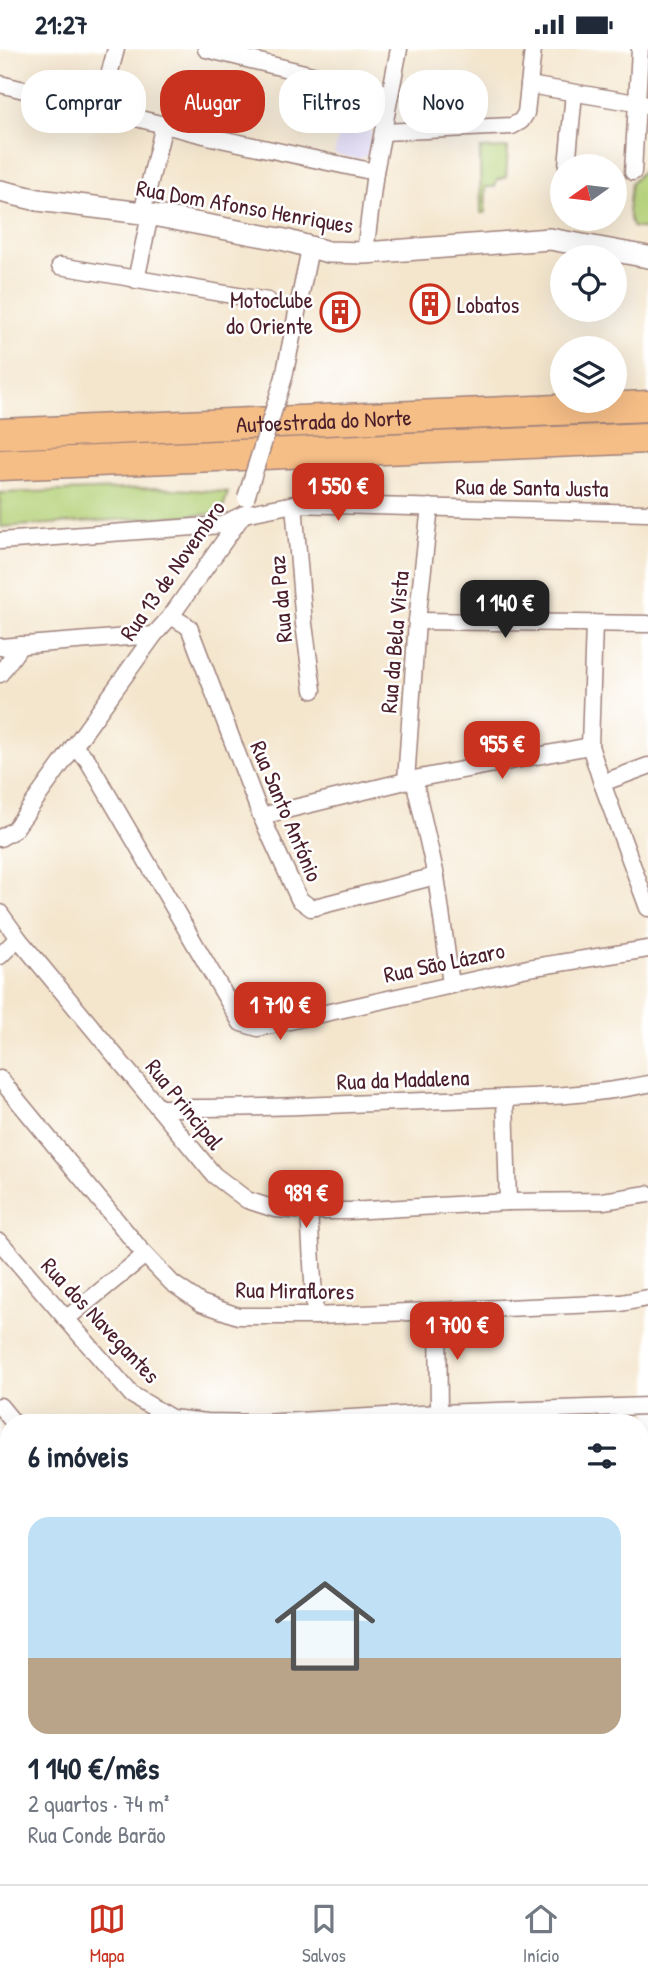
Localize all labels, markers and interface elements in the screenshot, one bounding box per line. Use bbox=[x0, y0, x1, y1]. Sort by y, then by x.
text: 21:27 bbox=[35, 7, 88, 42]
chip: Comprar bbox=[21, 70, 146, 133]
chip: Alugar bbox=[160, 70, 265, 133]
chip: Filtros bbox=[279, 70, 385, 133]
chip: Novo bbox=[399, 70, 488, 133]
north arrow bbox=[550, 154, 626, 231]
map controls bbox=[550, 154, 627, 413]
street label: Rua Dom Afonso Henriques bbox=[134, 172, 356, 240]
button: locate bbox=[550, 245, 627, 322]
building icon: Lobatos bbox=[409, 283, 451, 325]
place label: Motoclube do Oriente bbox=[226, 284, 313, 341]
place label: Lobatos bbox=[457, 289, 519, 320]
building icon: Motoclube do Oriente bbox=[319, 291, 361, 333]
button: layers bbox=[550, 336, 627, 413]
street label: Autoestrada do Norte bbox=[235, 401, 412, 439]
pin: 1 550 € bbox=[273, 463, 403, 523]
text: 1 550 € bbox=[308, 470, 368, 501]
street label: Rua de Santa Justa bbox=[455, 470, 609, 504]
street label: Rua 13 de Novembro bbox=[112, 494, 232, 646]
street label: Rua da Paz bbox=[261, 554, 299, 644]
street label: Rua da Bela Vista bbox=[372, 570, 416, 714]
pin: 1 140 € bbox=[440, 581, 570, 640]
text: 1 140 € bbox=[476, 587, 534, 618]
pin: 955 € bbox=[453, 721, 551, 781]
text: 955 € bbox=[480, 728, 524, 759]
street label: Rua Santo António bbox=[243, 736, 331, 886]
street label: Rua São Lázaro bbox=[381, 934, 507, 990]
pin: 1 710 € bbox=[215, 983, 345, 1042]
text: 1 710 € bbox=[250, 989, 310, 1020]
street label: Rua Principal bbox=[139, 1052, 232, 1157]
street label: Rua da Madalena bbox=[336, 1061, 470, 1097]
pin: 989 € bbox=[257, 1171, 355, 1230]
text: 989 € bbox=[284, 1177, 328, 1208]
street label: Rua dos Navegantes bbox=[35, 1250, 168, 1390]
street label: Rua Miraflores bbox=[235, 1273, 355, 1307]
pin: 1 700 € bbox=[392, 1303, 522, 1362]
text: 1 700 € bbox=[426, 1309, 488, 1340]
text: 6 imóveis bbox=[28, 1436, 128, 1476]
icon: filters bbox=[583, 1437, 621, 1475]
icon: home bbox=[262, 1563, 388, 1689]
text: 1 140 €/mês bbox=[28, 1748, 159, 1788]
text: 2 quartos · 74 m² bbox=[28, 1788, 169, 1819]
text: Rua Conde Barão bbox=[28, 1819, 165, 1850]
tab: Mapa bbox=[88, 1900, 126, 1968]
tab: Salvos bbox=[302, 1900, 346, 1968]
tab: Início bbox=[522, 1900, 560, 1968]

